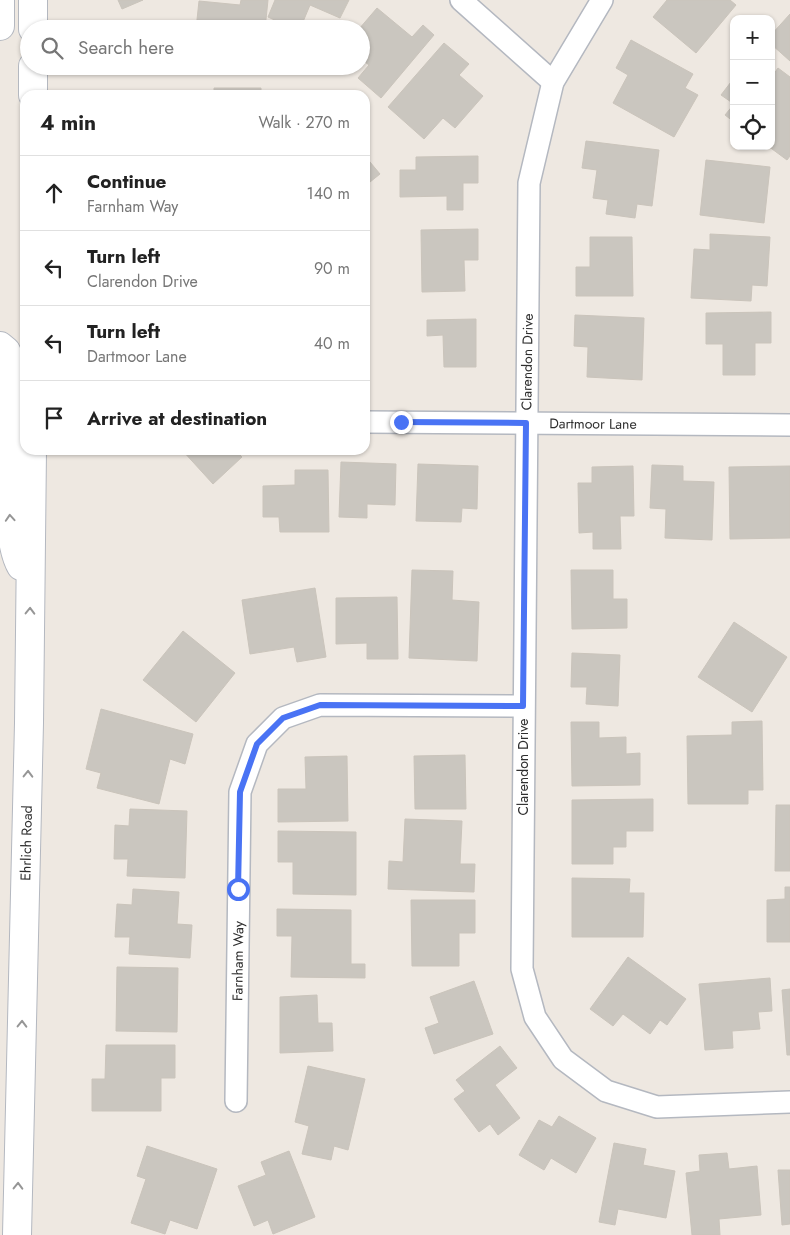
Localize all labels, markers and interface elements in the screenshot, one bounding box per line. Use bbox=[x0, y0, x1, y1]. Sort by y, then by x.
map controls bbox=[730, 15, 775, 150]
button: + bbox=[730, 15, 775, 60]
search box bbox=[20, 20, 370, 75]
icon: search bbox=[38, 34, 66, 62]
text: Search here bbox=[78, 34, 174, 61]
button: − bbox=[730, 60, 775, 105]
button: locate bbox=[730, 105, 775, 150]
text: 4 min bbox=[40, 108, 96, 138]
text: Walk · 270 m bbox=[259, 111, 350, 134]
text: Continue bbox=[87, 168, 166, 195]
icon: ahead bbox=[40, 179, 68, 207]
text: 140 m bbox=[307, 182, 350, 205]
text: Farnham Way bbox=[87, 195, 178, 218]
text: Turn left bbox=[87, 243, 160, 270]
icon: left bbox=[40, 254, 68, 282]
text: 90 m bbox=[314, 257, 350, 280]
text: Clarendon Drive bbox=[87, 270, 198, 293]
street label: Clarendon Drive bbox=[516, 313, 538, 411]
text: Turn left bbox=[87, 318, 160, 345]
icon: left bbox=[40, 329, 68, 357]
text: 40 m bbox=[314, 332, 350, 355]
text: Dartmoor Lane bbox=[87, 345, 187, 368]
icon: arrive bbox=[40, 404, 68, 432]
text: Arrive at destination bbox=[87, 405, 267, 432]
route end bbox=[390, 411, 413, 434]
street label: Dartmoor Lane bbox=[549, 413, 637, 434]
one-way arrow bbox=[5, 513, 16, 521]
one-way arrow bbox=[25, 607, 35, 615]
street label: Clarendon Drive bbox=[513, 719, 533, 816]
one-way arrow bbox=[22, 770, 33, 778]
street label: Ehrlich Road bbox=[15, 805, 37, 881]
route start bbox=[227, 878, 250, 901]
street label: Farnham Way bbox=[227, 920, 248, 1001]
one-way arrow bbox=[17, 1020, 27, 1028]
one-way arrow bbox=[13, 1182, 24, 1190]

